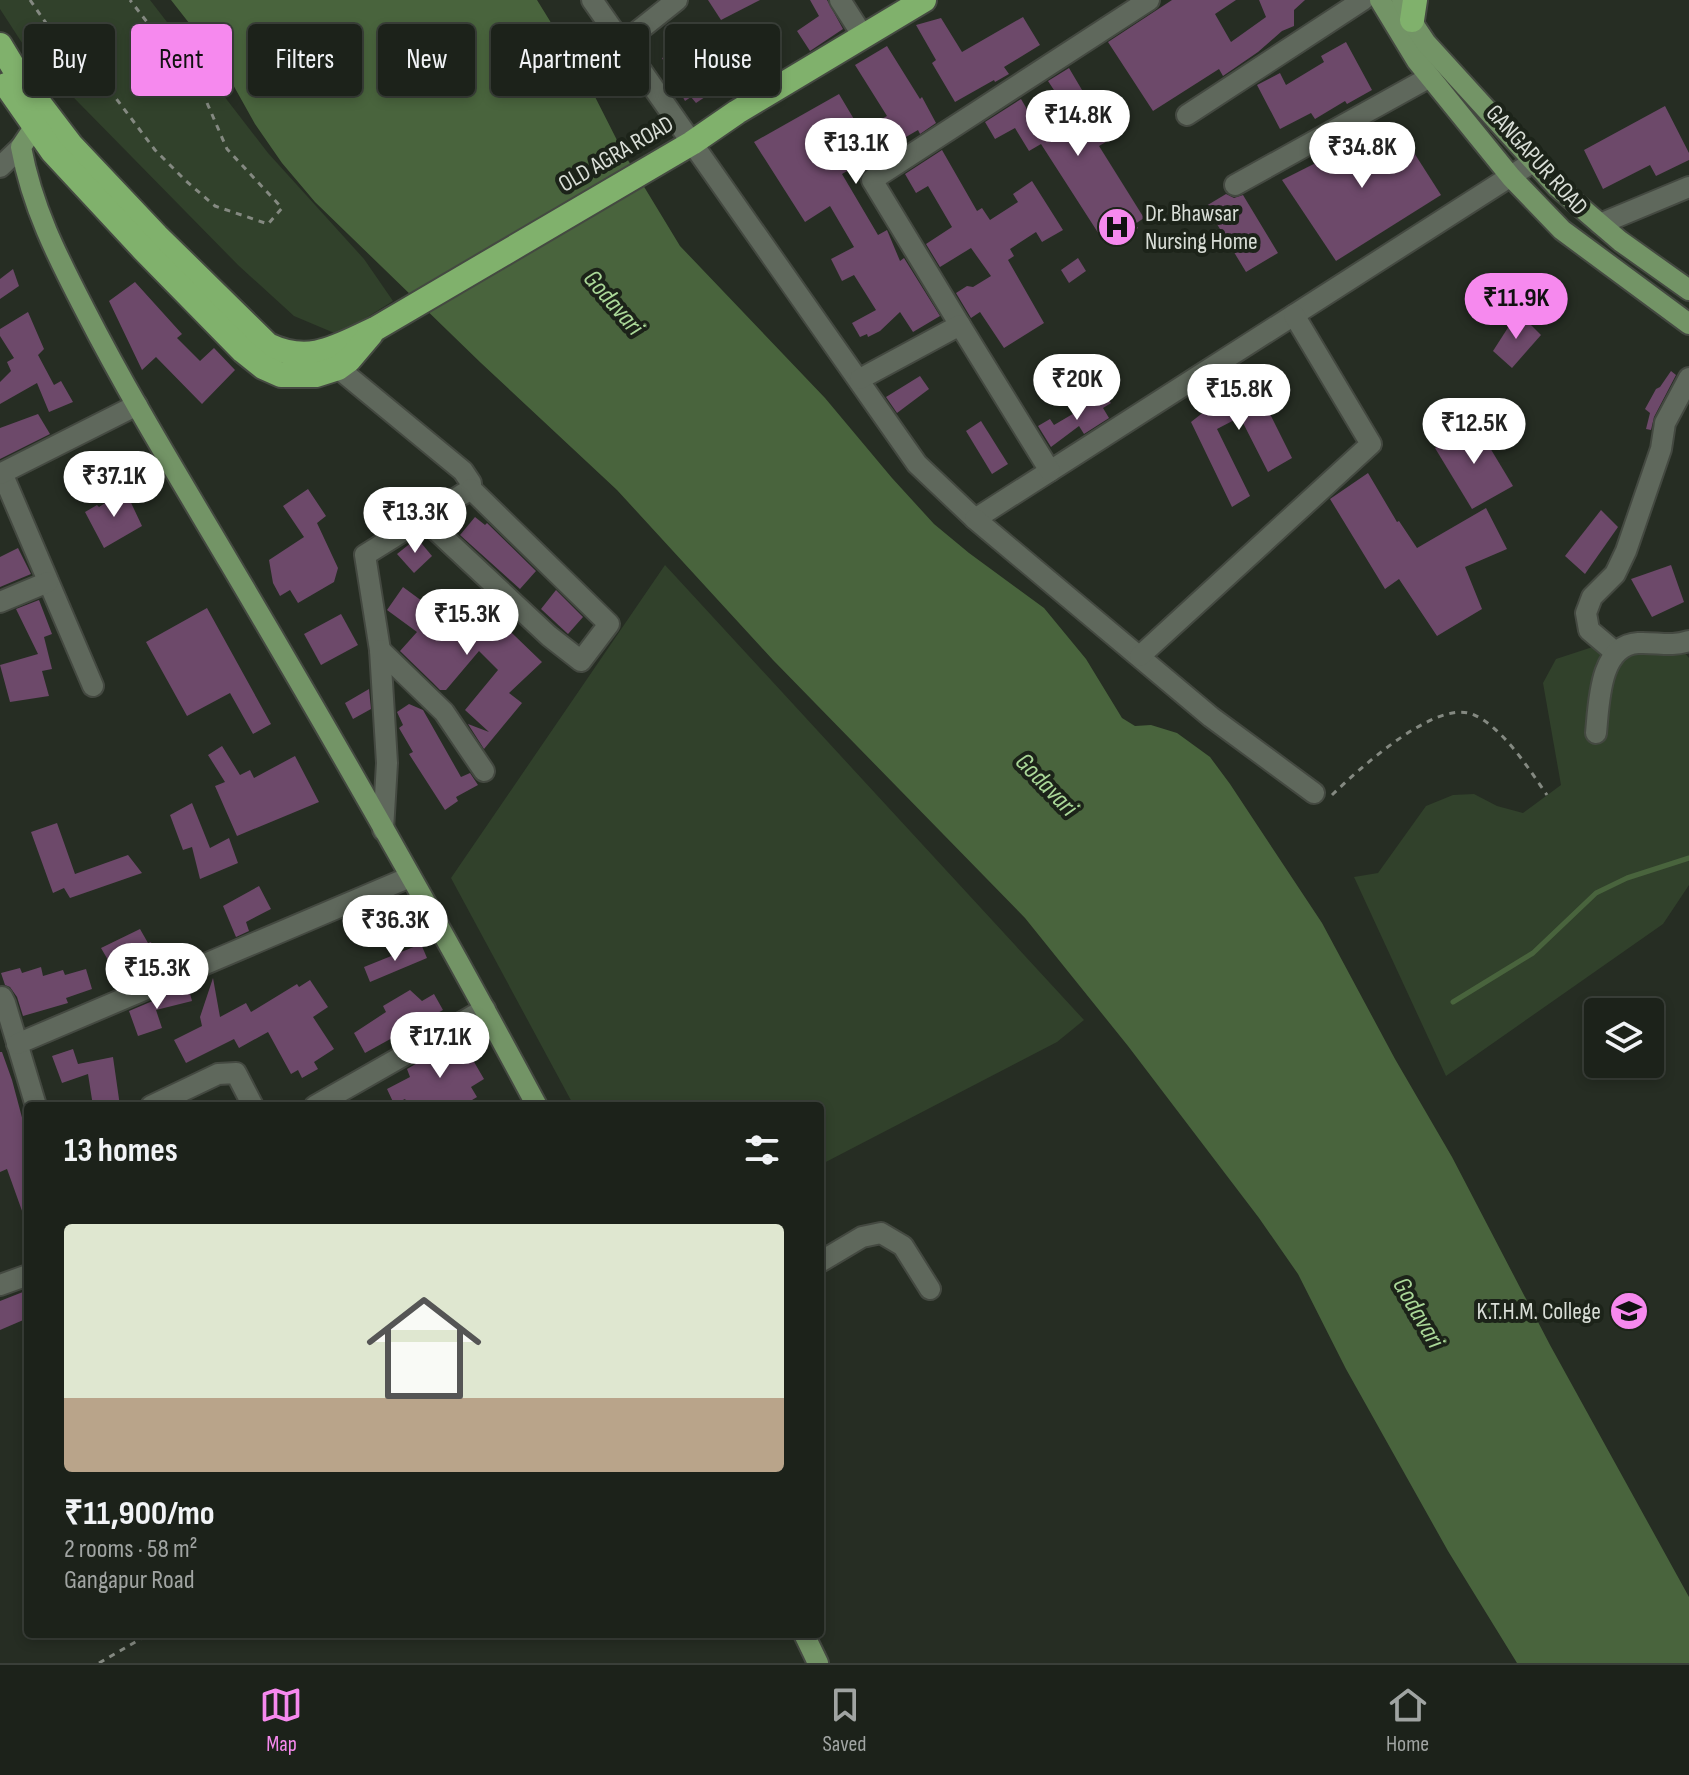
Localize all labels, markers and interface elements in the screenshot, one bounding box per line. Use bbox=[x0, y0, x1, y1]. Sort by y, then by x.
chip: Buy bbox=[24, 24, 115, 96]
chip: Rent bbox=[131, 24, 232, 96]
chip: Filters bbox=[248, 24, 362, 96]
chip: New bbox=[378, 24, 475, 96]
chip: Apartment bbox=[491, 24, 649, 96]
chip: House bbox=[665, 24, 780, 96]
pin: ₹14.8K bbox=[1013, 90, 1143, 158]
street label: GANGAPUR ROAD bbox=[1480, 99, 1594, 221]
text: ₹14.8K bbox=[1044, 100, 1112, 131]
street label: OLD AGRA ROAD bbox=[553, 109, 679, 199]
pin: ₹13.1K bbox=[791, 118, 921, 186]
pin: ₹34.8K bbox=[1297, 122, 1427, 190]
text: ₹13.1K bbox=[823, 128, 889, 159]
text: ₹34.8K bbox=[1327, 132, 1397, 163]
place label: Dr. Bhawsar Nursing Home bbox=[1145, 199, 1258, 256]
hospital icon: Dr. Bhawsar Nursing Home bbox=[1096, 206, 1138, 248]
water label: Godavari bbox=[576, 264, 651, 343]
pin: ₹11.9K bbox=[1451, 273, 1581, 341]
text: ₹11.9K bbox=[1483, 283, 1549, 314]
pin: ₹20K bbox=[1030, 354, 1124, 422]
text: ₹20K bbox=[1051, 364, 1103, 395]
pin: ₹15.8K bbox=[1174, 364, 1304, 432]
text: ₹15.8K bbox=[1205, 374, 1273, 405]
pin: ₹12.5K bbox=[1409, 398, 1539, 466]
text: ₹12.5K bbox=[1441, 408, 1507, 439]
pin: ₹37.1K bbox=[49, 451, 179, 519]
text: ₹37.1K bbox=[82, 461, 146, 492]
pin: ₹13.3K bbox=[350, 487, 480, 555]
text: ₹13.3K bbox=[381, 497, 449, 528]
pin: ₹15.3K bbox=[402, 589, 532, 657]
text: ₹15.3K bbox=[434, 599, 500, 630]
water label: Godavari bbox=[1008, 747, 1085, 824]
pin: ₹36.3K bbox=[330, 895, 460, 963]
text: ₹36.3K bbox=[361, 905, 429, 936]
pin: ₹15.3K bbox=[92, 943, 222, 1011]
text: ₹15.3K bbox=[124, 953, 190, 984]
map controls bbox=[1584, 998, 1664, 1078]
button: layers bbox=[1584, 998, 1664, 1078]
pin: ₹17.1K bbox=[375, 1012, 505, 1080]
text: ₹17.1K bbox=[408, 1022, 472, 1053]
icon: filters bbox=[740, 1128, 784, 1172]
text: 13 homes bbox=[64, 1130, 178, 1171]
water label: Godavari bbox=[1385, 1272, 1451, 1355]
icon: home bbox=[352, 1276, 496, 1420]
school or university icon: K.T.H.M. College bbox=[1608, 1290, 1650, 1332]
place label: K.T.H.M. College bbox=[1476, 1297, 1601, 1326]
text: ₹11,900/mo bbox=[64, 1493, 215, 1534]
text: 2 rooms · 58 m² bbox=[64, 1534, 198, 1565]
text: Gangapur Road bbox=[64, 1565, 195, 1596]
tab: Map bbox=[259, 1683, 303, 1758]
tab: Saved bbox=[822, 1683, 867, 1758]
tab: Home bbox=[1386, 1683, 1430, 1758]

